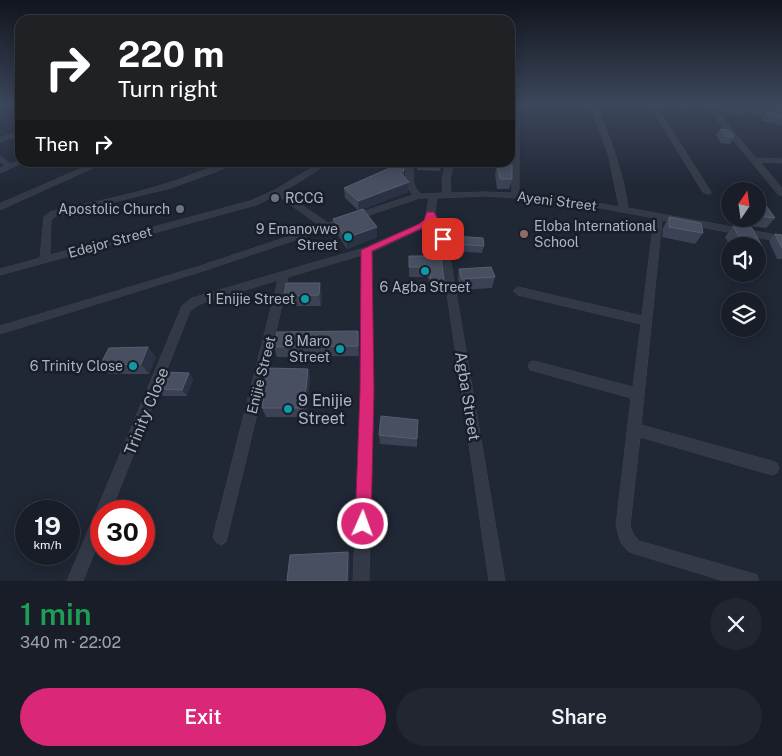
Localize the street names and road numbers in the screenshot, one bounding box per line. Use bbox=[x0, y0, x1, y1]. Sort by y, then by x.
street label: Ayeni Street bbox=[516, 188, 598, 214]
street label: Edejor Street bbox=[66, 223, 154, 261]
street label: Enijie Street bbox=[244, 335, 278, 415]
street label: Agba Street bbox=[451, 350, 484, 442]
street label: Trinity Close bbox=[120, 365, 173, 458]

